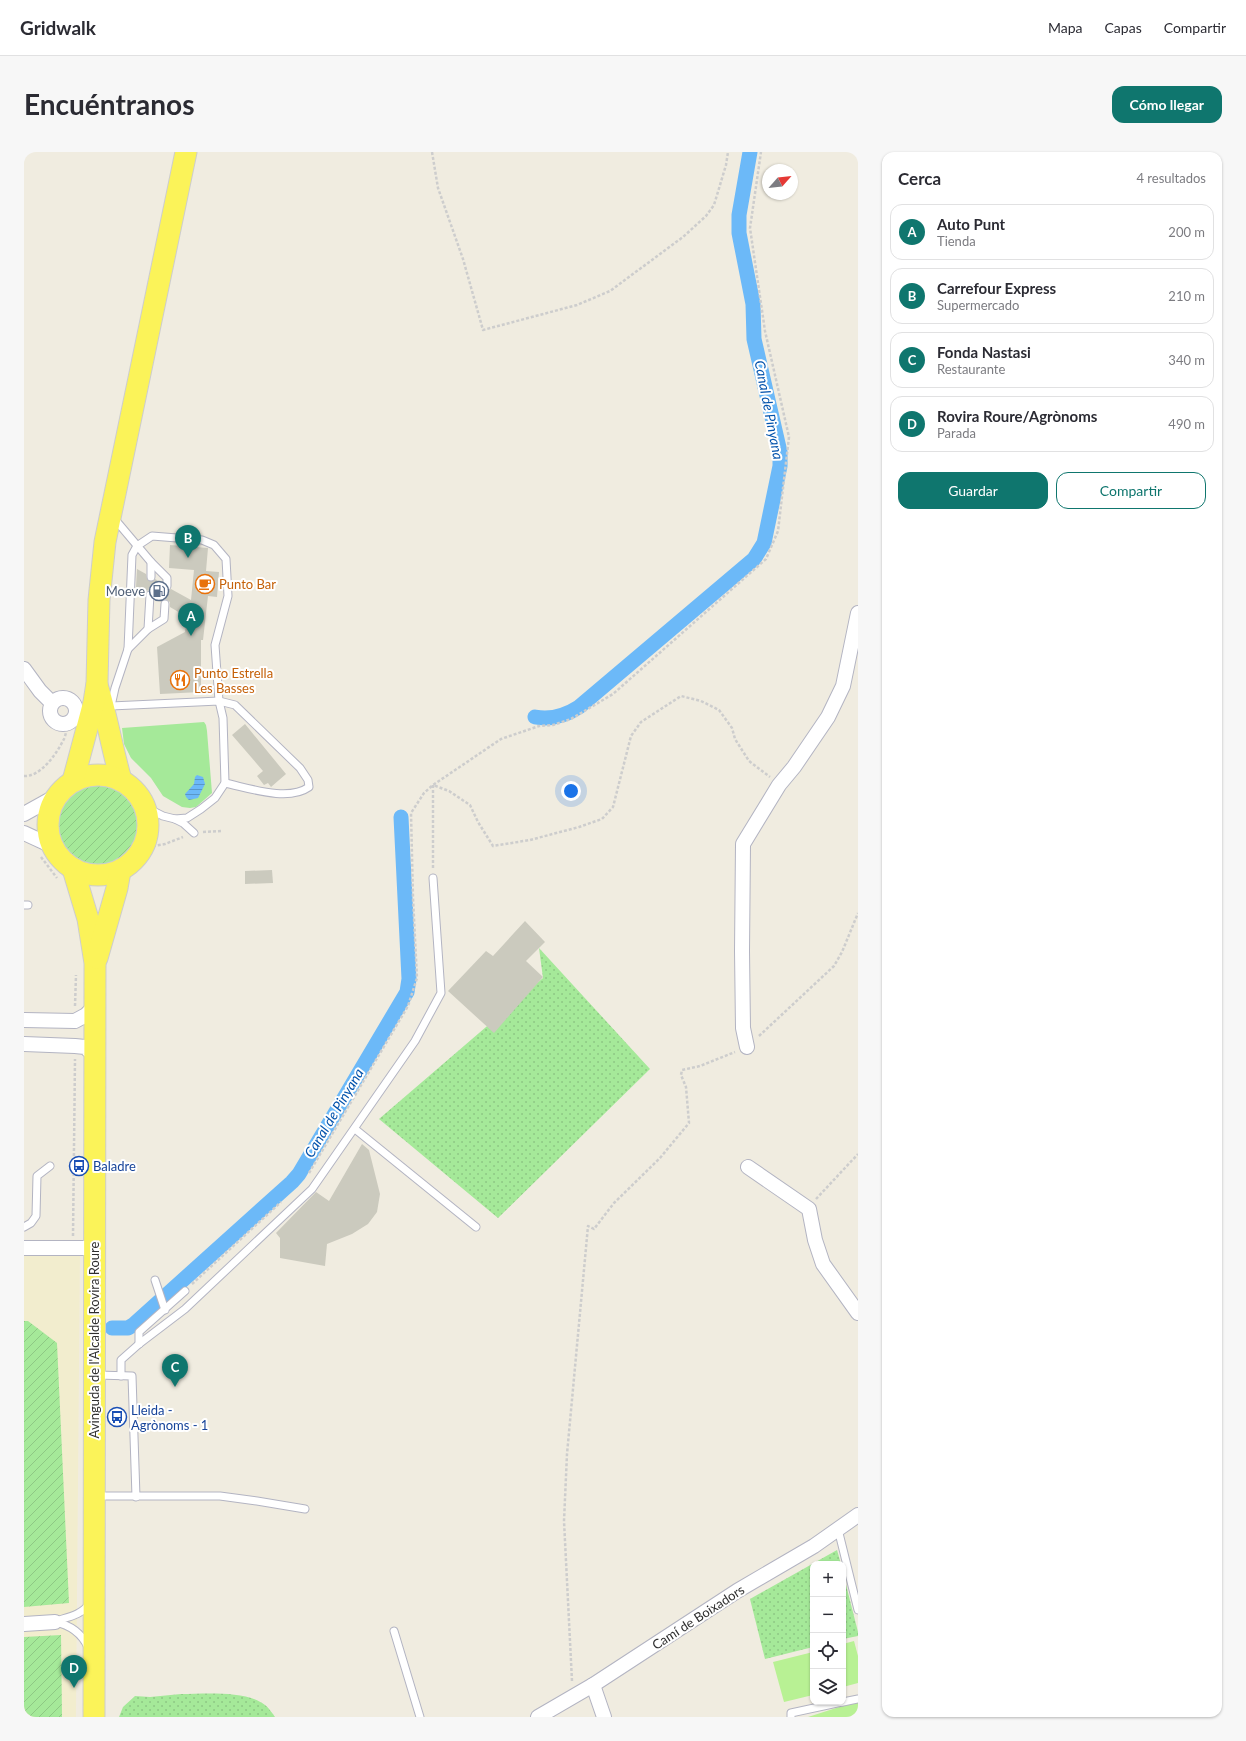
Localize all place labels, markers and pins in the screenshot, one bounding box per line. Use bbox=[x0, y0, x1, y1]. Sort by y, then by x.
pin: B bbox=[175, 525, 201, 558]
cafe icon: Punto Bar bbox=[194, 573, 216, 595]
place label: Punto Bar bbox=[219, 576, 276, 592]
fuel station icon: Moeve bbox=[148, 580, 170, 602]
place label: Moeve bbox=[106, 583, 145, 599]
pin: A bbox=[178, 603, 204, 636]
place label: Punto Estrella Les Basses bbox=[194, 665, 273, 696]
restaurant icon: Punto Estrella Les Basses bbox=[169, 669, 191, 691]
bus stop icon: Baladre bbox=[68, 1155, 90, 1177]
place label: Baladre bbox=[93, 1158, 136, 1174]
pin: C bbox=[162, 1354, 188, 1387]
place label: Lleida - Agrònoms - 1 bbox=[131, 1402, 208, 1433]
bus stop icon: Lleida - Agrònoms - 1 bbox=[106, 1406, 128, 1428]
pin: D bbox=[61, 1655, 87, 1688]

